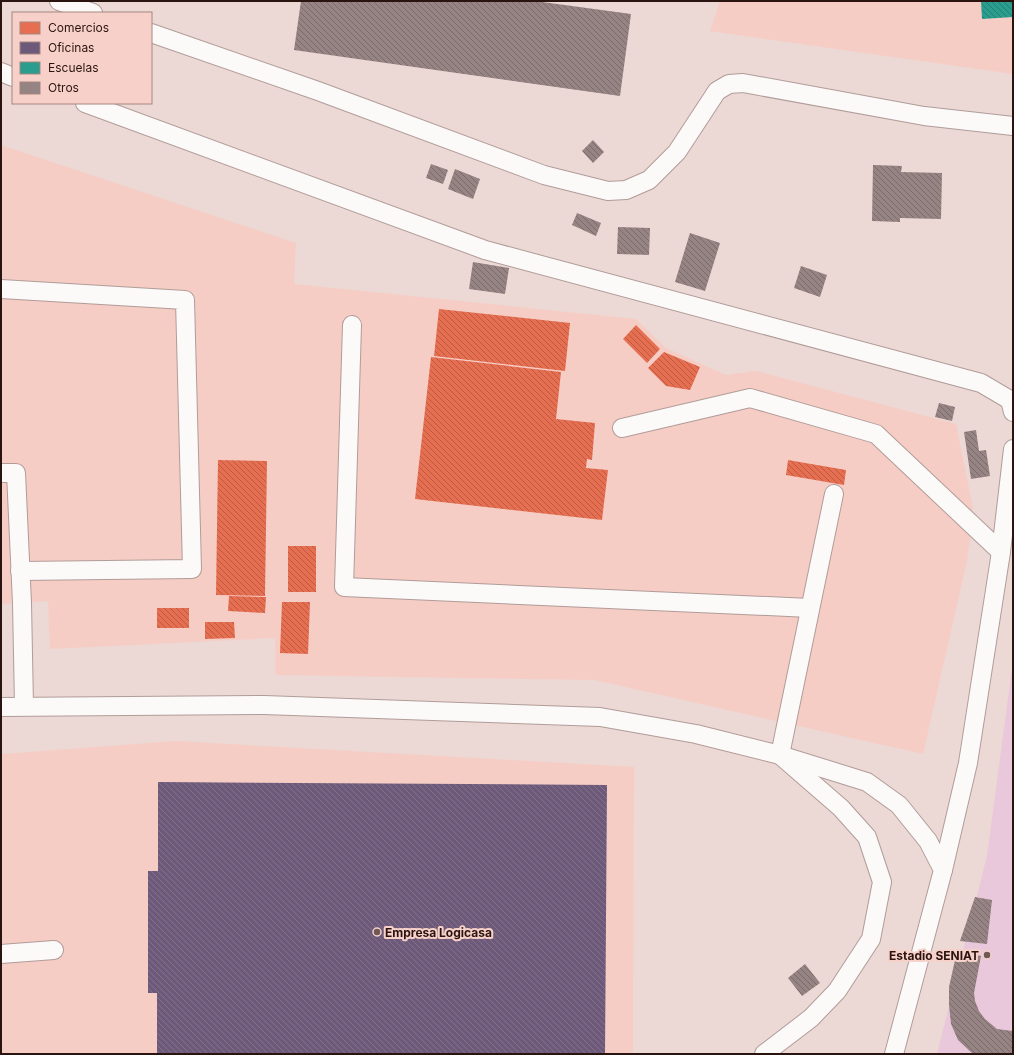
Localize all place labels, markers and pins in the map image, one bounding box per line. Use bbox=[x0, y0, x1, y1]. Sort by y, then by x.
place label: Empresa Logicasa bbox=[385, 925, 492, 940]
marker: Empresa Logicasa bbox=[372, 927, 382, 937]
place label: Estadio SENIAT bbox=[889, 948, 979, 963]
marker: Estadio SENIAT bbox=[982, 950, 992, 960]

